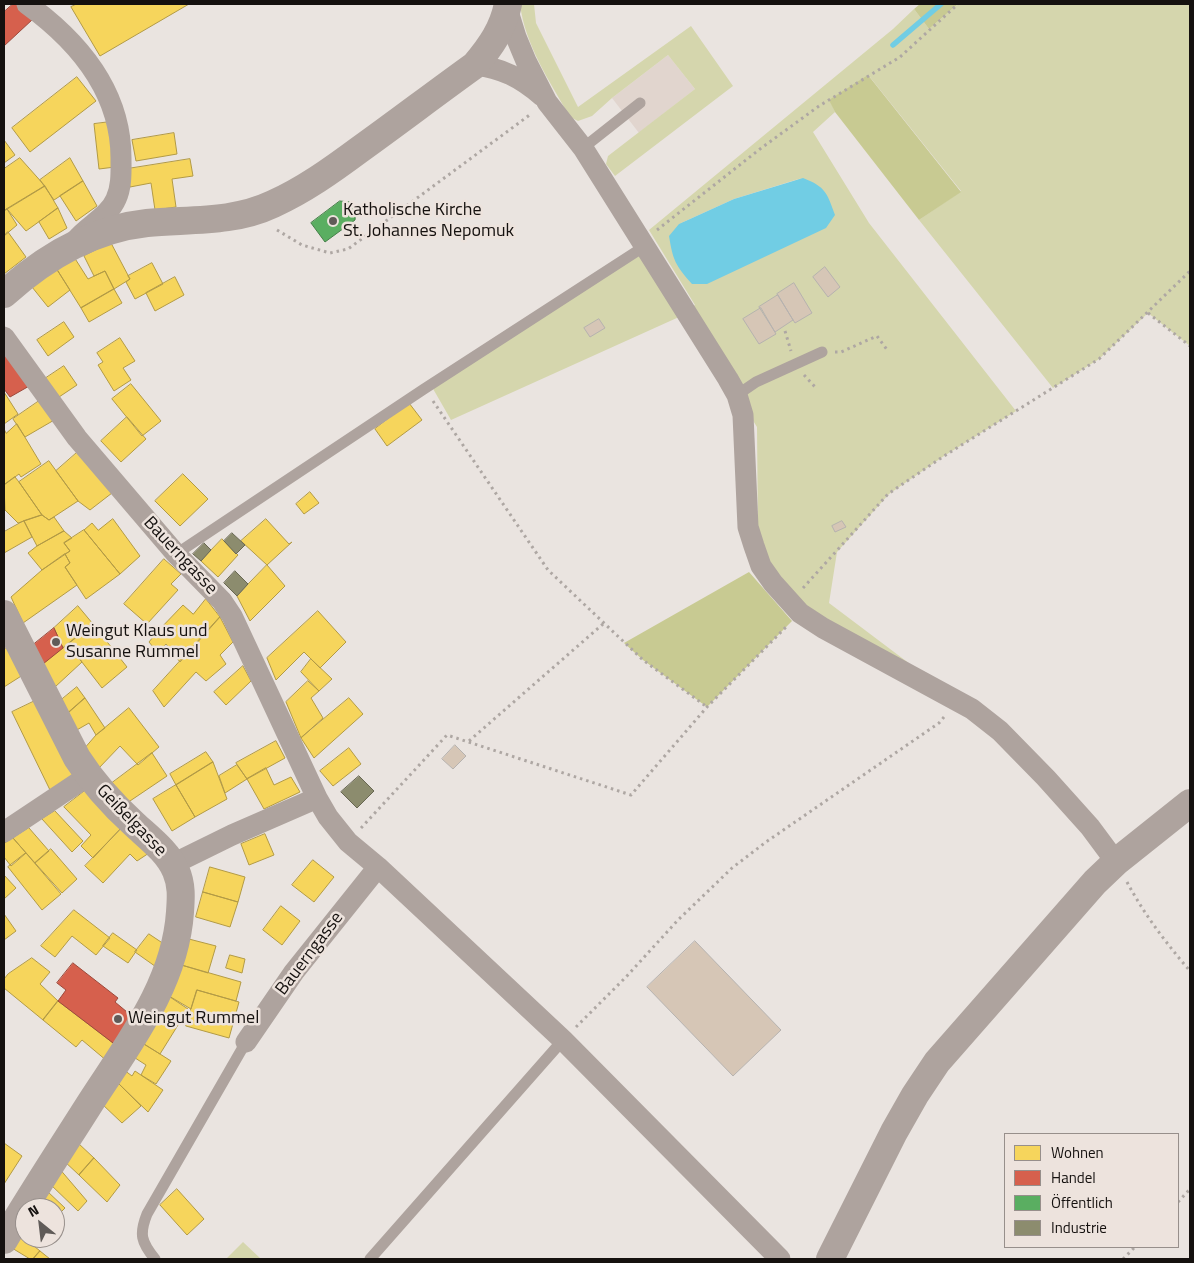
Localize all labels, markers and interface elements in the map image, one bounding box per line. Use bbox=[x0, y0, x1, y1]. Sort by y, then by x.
place label: Katholische Kirche St. Johannes Nepomuk bbox=[343, 200, 514, 242]
marker: Katholische Kirche St. Johannes Nepomuk bbox=[327, 215, 339, 227]
street label: Bauerngasse bbox=[138, 513, 222, 599]
place label: Weingut Klaus und Susanne Rummel bbox=[66, 621, 207, 664]
marker: Weingut Klaus und Susanne Rummel bbox=[50, 636, 62, 648]
street label: Geißelgasse bbox=[91, 780, 171, 862]
street label: Bauerngasse bbox=[272, 908, 348, 1000]
place label: Weingut Rummel bbox=[128, 1008, 259, 1030]
marker: Weingut Rummel bbox=[112, 1013, 124, 1025]
legend bbox=[1004, 1133, 1179, 1248]
text: Wohnen bbox=[1051, 1141, 1104, 1164]
text: Handel bbox=[1051, 1166, 1096, 1189]
text: Öffentlich bbox=[1051, 1191, 1113, 1214]
north arrow bbox=[15, 1198, 65, 1248]
text: N bbox=[24, 1199, 42, 1222]
text: Industrie bbox=[1051, 1216, 1107, 1239]

